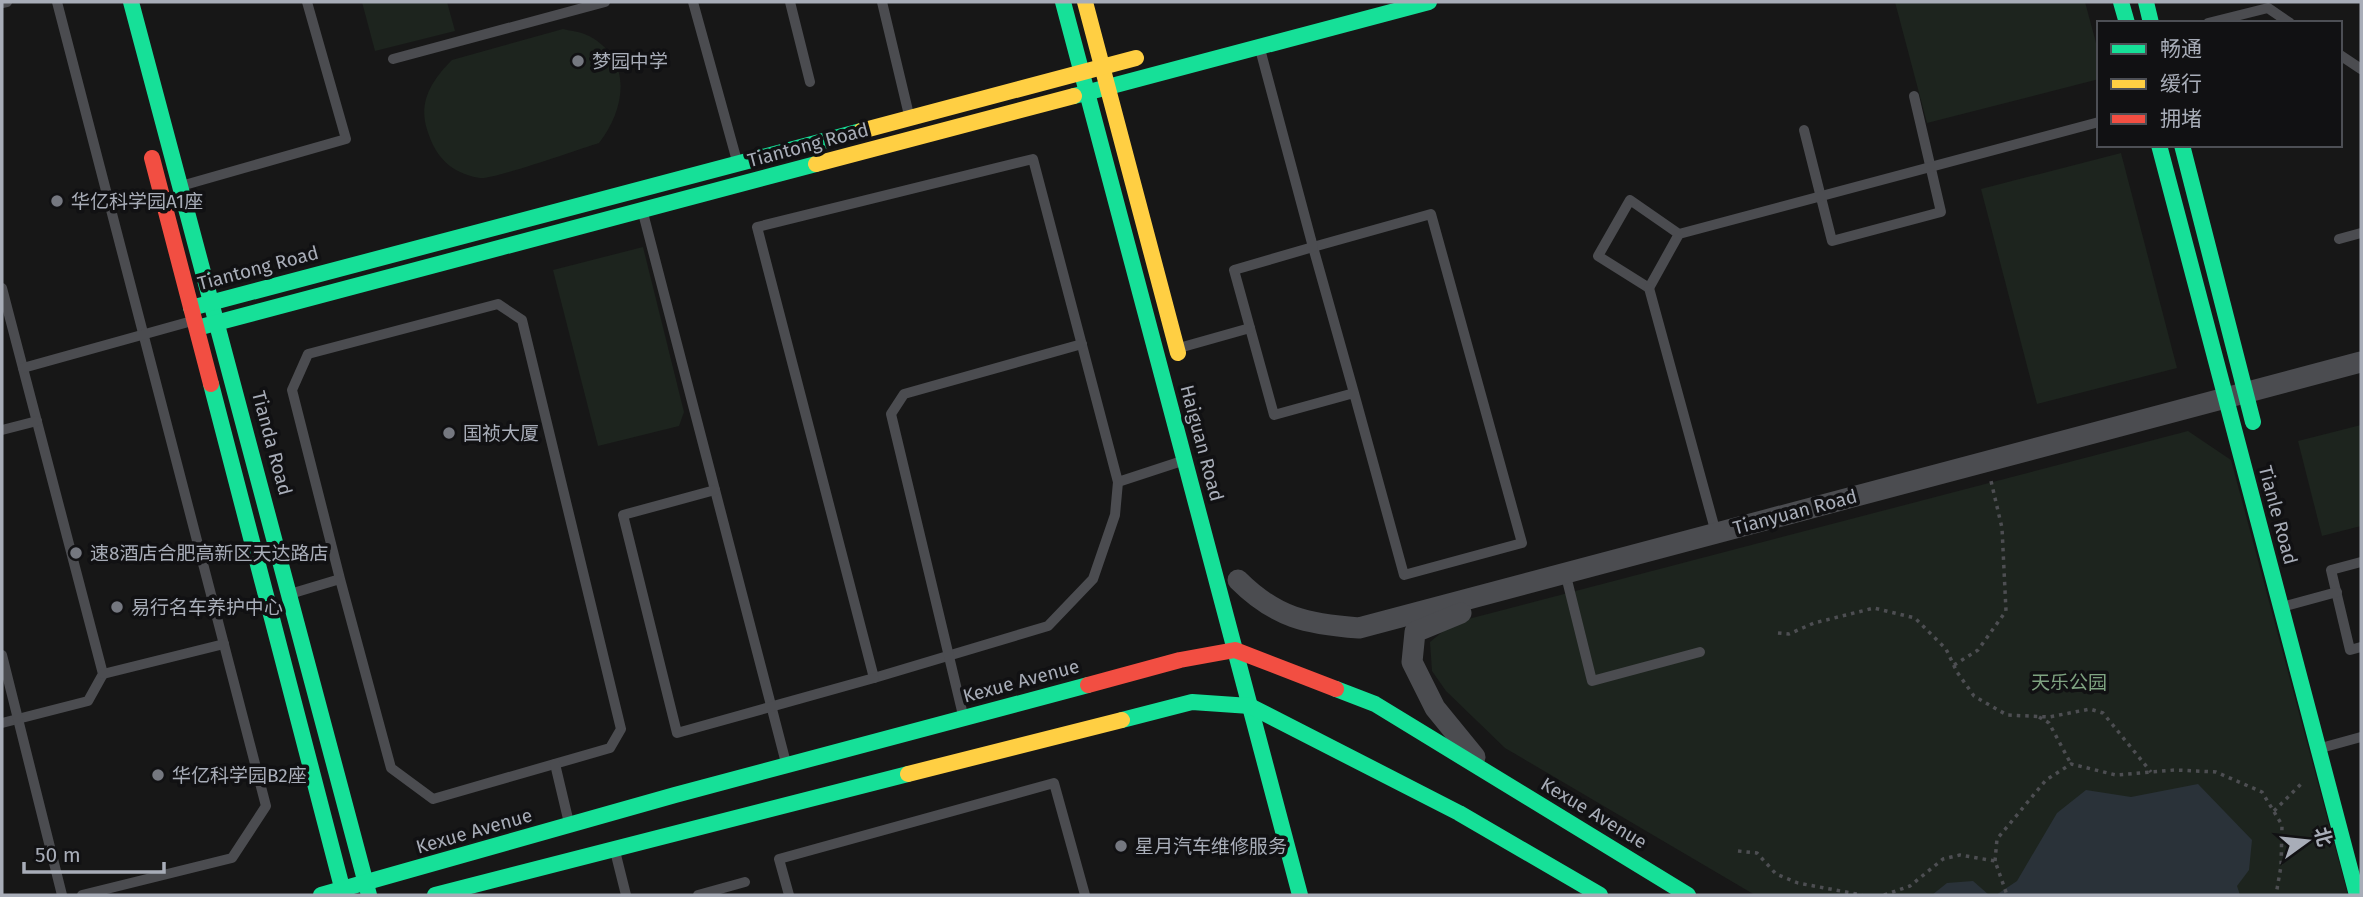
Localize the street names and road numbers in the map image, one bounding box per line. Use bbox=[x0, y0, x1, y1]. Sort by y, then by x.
street label: Tiantong Road bbox=[745, 118, 871, 172]
street label: Tiantong Road bbox=[195, 241, 321, 295]
street label: Haiguan Road bbox=[1175, 382, 1229, 504]
street label: Tianda Road bbox=[247, 388, 297, 498]
street label: Tianle Road bbox=[2254, 463, 2302, 567]
street label: Tianyuan Road bbox=[1731, 484, 1859, 540]
street label: Kexue Avenue bbox=[960, 654, 1082, 708]
street label: Kexue Avenue bbox=[1537, 772, 1651, 854]
street label: Kexue Avenue bbox=[413, 803, 535, 859]

